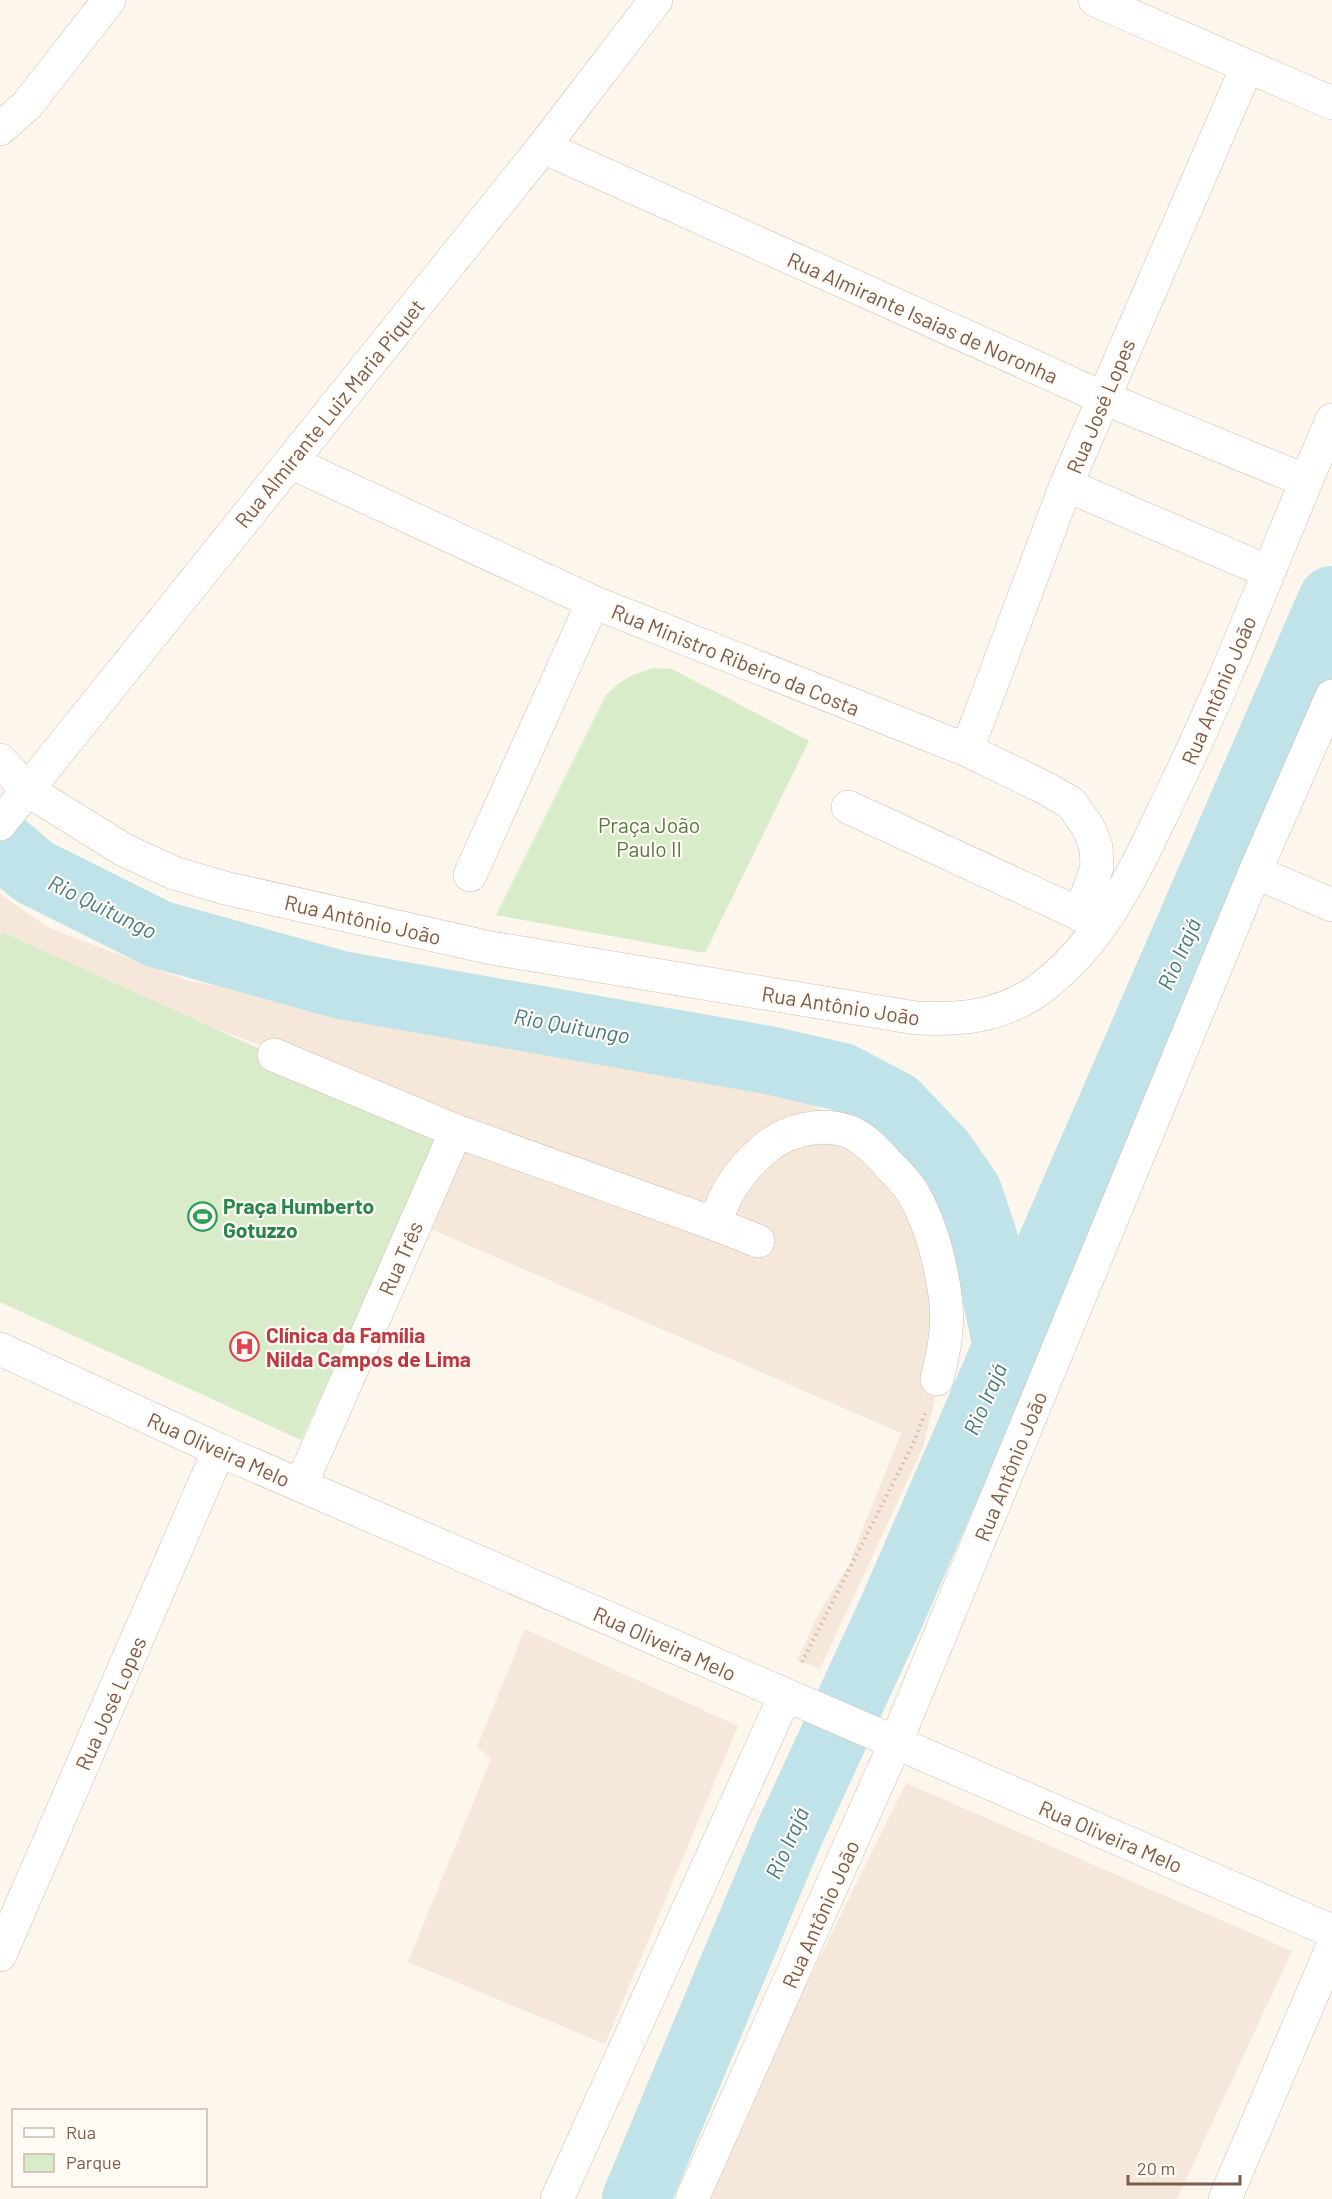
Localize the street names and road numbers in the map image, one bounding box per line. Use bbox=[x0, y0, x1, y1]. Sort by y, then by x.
street label: Rua Almirante Isaias de Noronha bbox=[784, 246, 1062, 388]
street label: Rua Almirante Luiz Maria Piquet bbox=[229, 294, 429, 532]
street label: Rua José Lopes bbox=[1060, 335, 1140, 477]
street label: Rua Ministro Ribeiro da Costa bbox=[608, 598, 864, 720]
street label: Rua Antônio João bbox=[1175, 612, 1261, 768]
street label: Rua Antônio João bbox=[282, 889, 444, 949]
street label: Rua Antônio João bbox=[760, 980, 922, 1030]
street label: Rua Três bbox=[373, 1217, 427, 1299]
street label: Rua Antônio João bbox=[969, 1387, 1051, 1545]
street label: Rua Oliveira Melo bbox=[144, 1406, 294, 1492]
street label: Rua Oliveira Melo bbox=[590, 1600, 740, 1686]
street label: Rua José Lopes bbox=[69, 1632, 151, 1774]
street label: Rua Oliveira Melo bbox=[1035, 1795, 1187, 1877]
street label: Rua Antônio João bbox=[776, 1836, 864, 1992]

